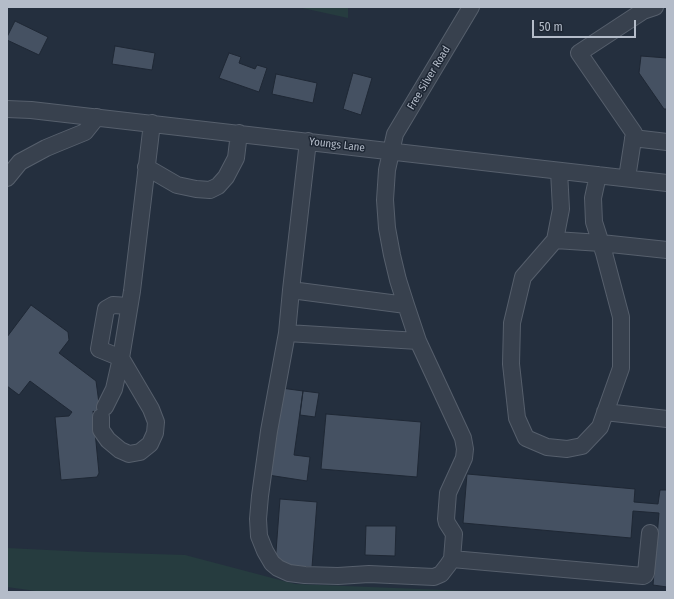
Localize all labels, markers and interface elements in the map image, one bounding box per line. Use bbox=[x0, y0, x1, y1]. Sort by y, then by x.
scale bar bbox=[534, 12, 638, 38]
text: 50 m bbox=[539, 20, 563, 34]
street label: Free Silver Road bbox=[405, 44, 453, 112]
street label: Youngs Lane bbox=[308, 135, 366, 155]

